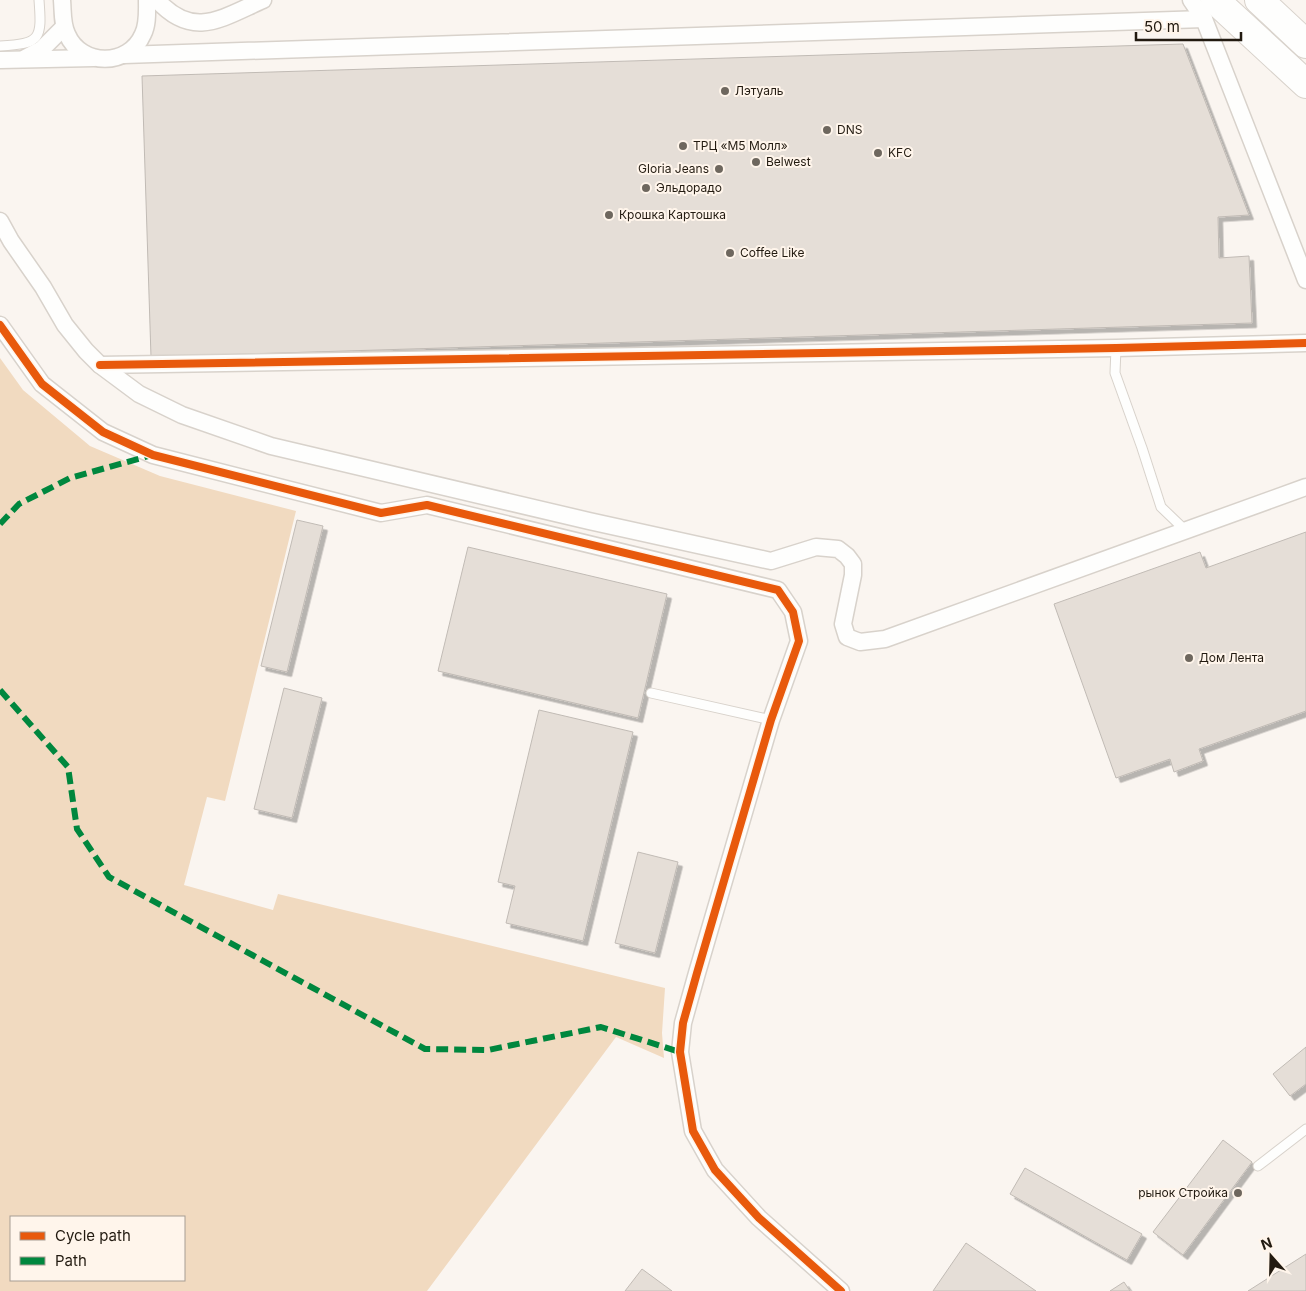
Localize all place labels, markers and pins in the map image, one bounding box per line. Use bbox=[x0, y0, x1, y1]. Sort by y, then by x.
place label: Лэтуаль bbox=[735, 83, 784, 98]
marker: Лэтуаль bbox=[719, 85, 731, 97]
place label: DNS bbox=[837, 122, 863, 137]
marker: DNS bbox=[821, 124, 833, 136]
place label: ТРЦ «М5 Молл» bbox=[693, 138, 788, 153]
marker: ТРЦ «М5 Молл» bbox=[677, 140, 689, 152]
place label: KFC bbox=[888, 145, 912, 160]
marker: KFC bbox=[872, 147, 884, 159]
place label: Belwest bbox=[766, 154, 811, 169]
marker: Belwest bbox=[750, 156, 762, 168]
place label: Gloria Jeans bbox=[638, 161, 709, 176]
marker: Gloria Jeans bbox=[713, 163, 725, 175]
place label: Эльдорадо bbox=[656, 180, 722, 195]
marker: Эльдорадо bbox=[640, 182, 652, 194]
place label: Крошка Картошка bbox=[619, 207, 726, 222]
marker: Крошка Картошка bbox=[603, 209, 615, 221]
place label: Coffee Like bbox=[740, 245, 804, 260]
marker: Coffee Like bbox=[724, 247, 736, 259]
place label: Дом Лента bbox=[1199, 650, 1264, 665]
marker: Дом Лента bbox=[1183, 652, 1195, 664]
place label: рынок Стройка bbox=[1138, 1185, 1228, 1200]
marker: рынок Стройка bbox=[1232, 1187, 1244, 1199]

